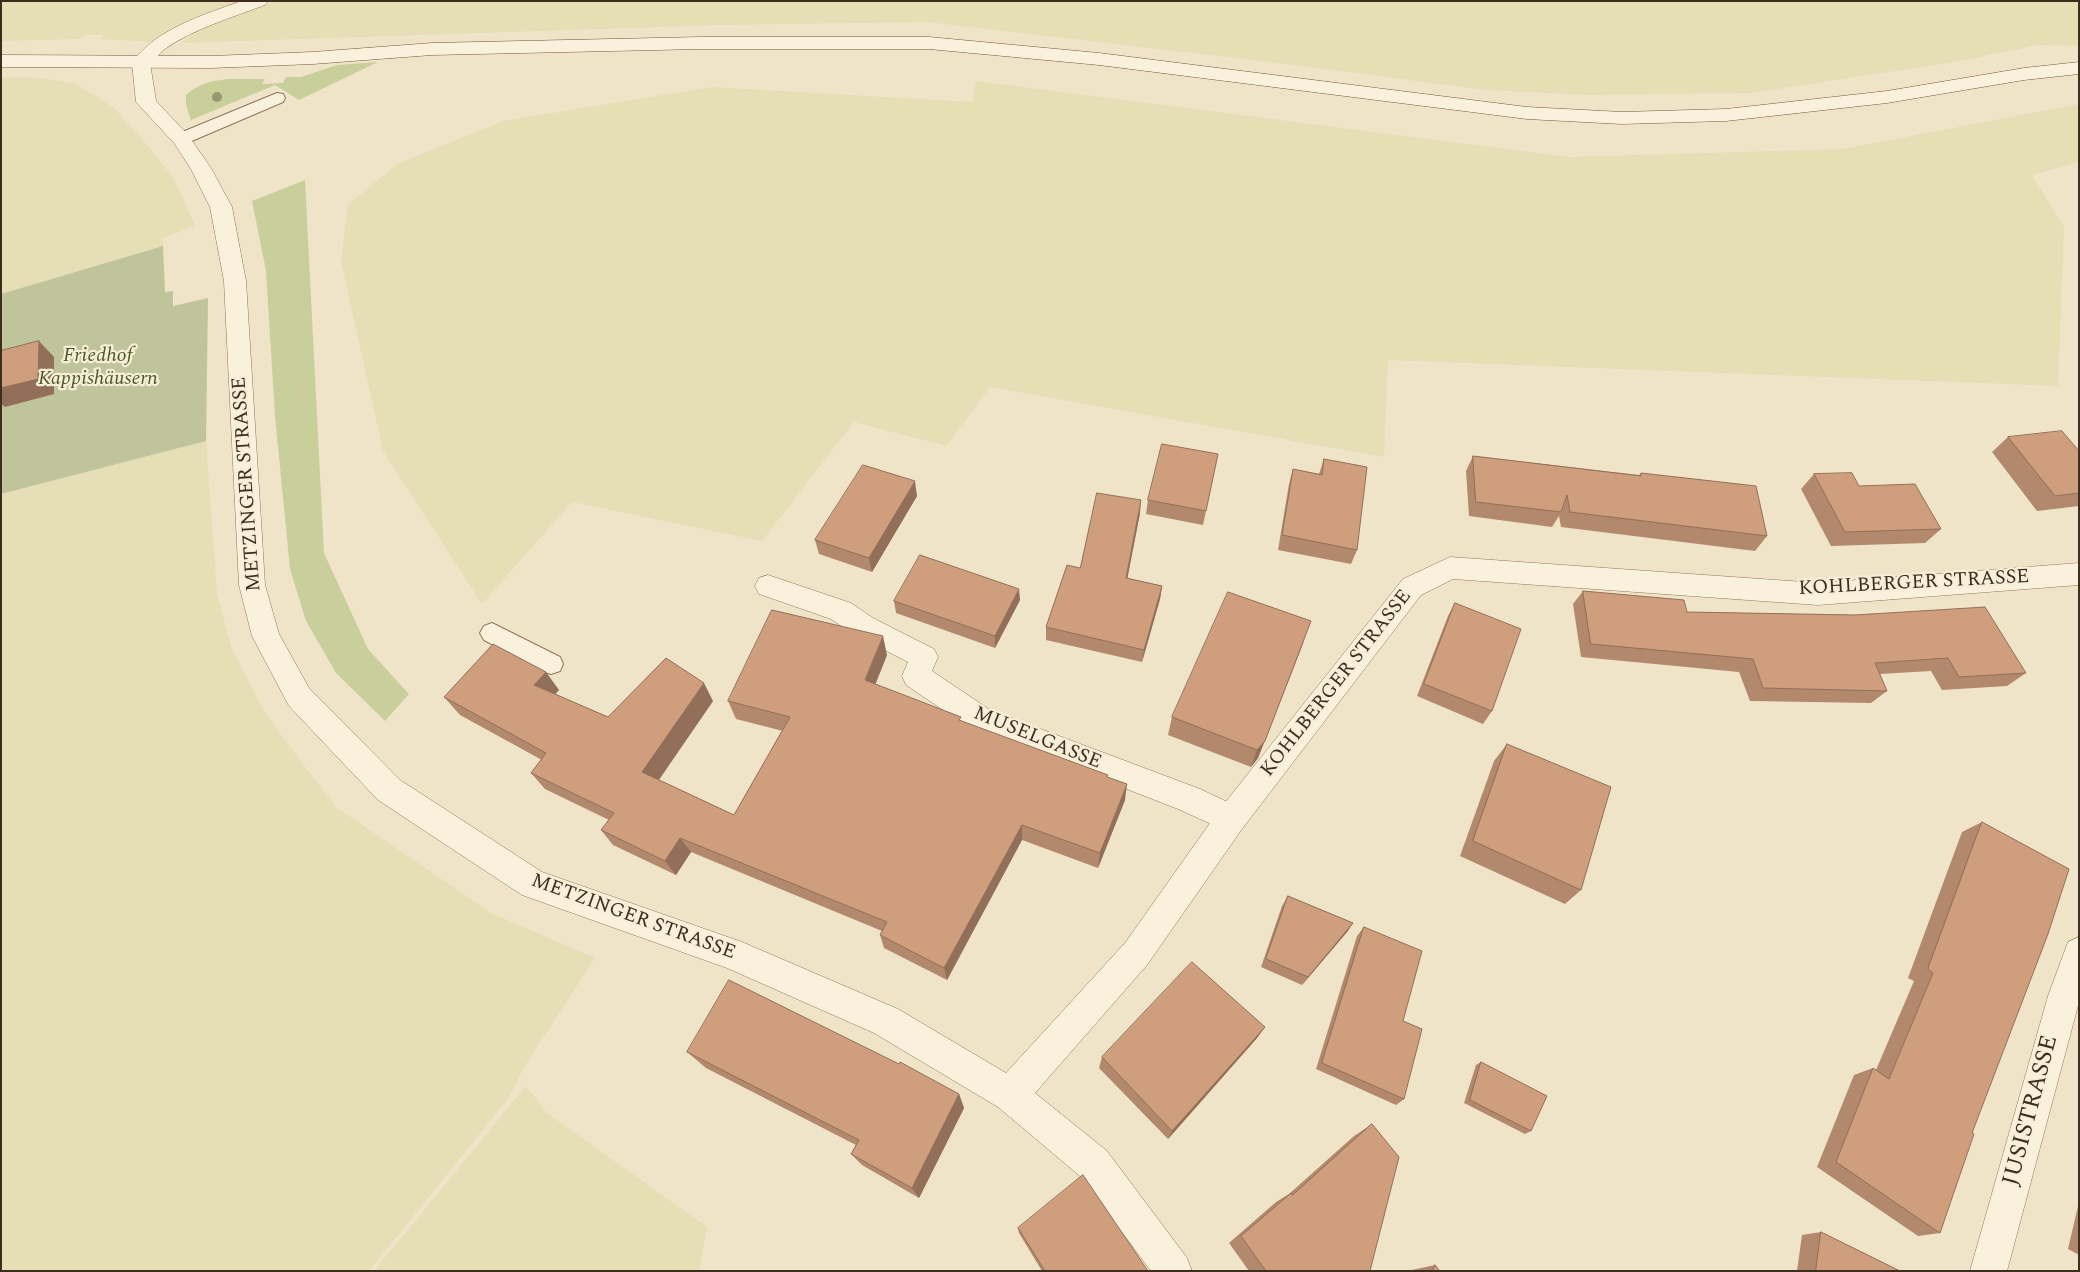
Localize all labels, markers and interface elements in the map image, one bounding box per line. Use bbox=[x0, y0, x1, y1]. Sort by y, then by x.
park label: Friedhof Kappishäusern bbox=[38, 345, 158, 392]
street label: METZINGER STRASSE bbox=[229, 376, 267, 592]
street label: KOHLBERGER STRASSE bbox=[1798, 566, 2030, 602]
street label: KOHLBERGER STRASSE bbox=[1256, 586, 1418, 782]
street label: MUSELGASSE bbox=[970, 702, 1104, 776]
street label: METZINGER STRASSE bbox=[528, 870, 738, 966]
street label: JUSISTRASSE bbox=[1998, 1033, 2066, 1189]

